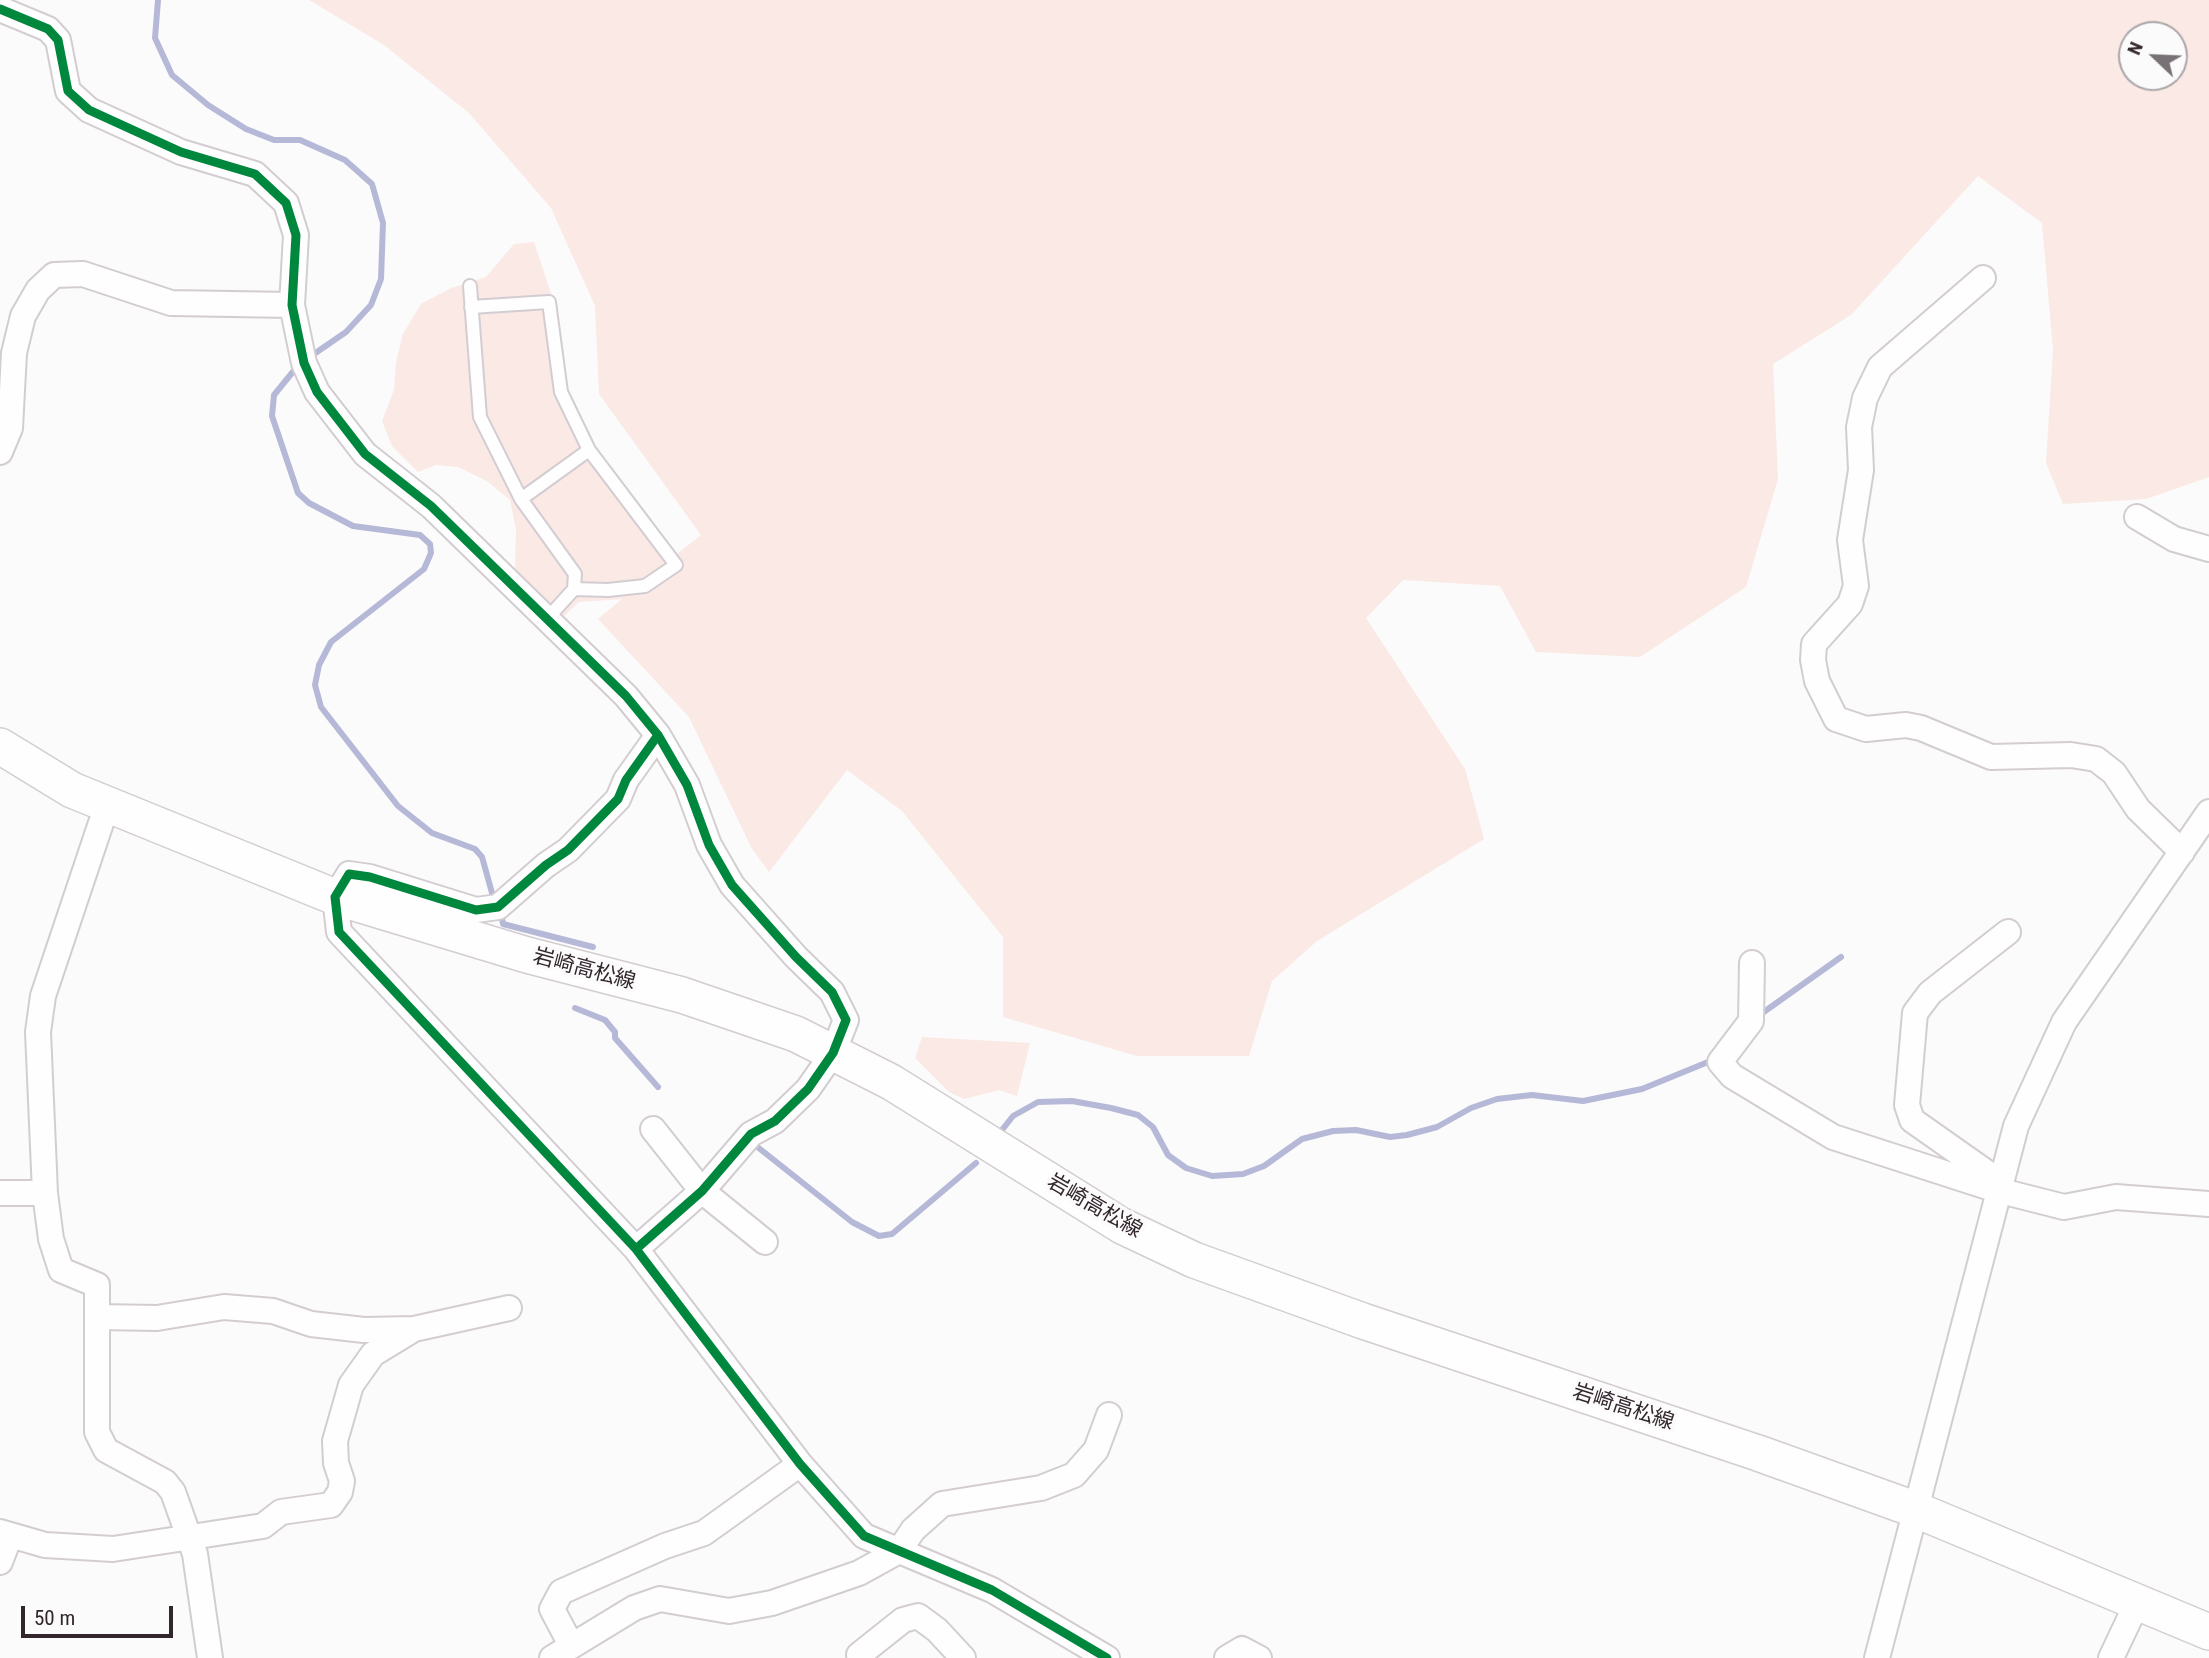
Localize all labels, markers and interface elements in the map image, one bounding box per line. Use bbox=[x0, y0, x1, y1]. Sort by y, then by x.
north arrow bbox=[2118, 21, 2188, 91]
text: N bbox=[2122, 39, 2148, 58]
street label: 岩崎高松線 bbox=[530, 944, 638, 996]
street label: 岩崎高松線 bbox=[1042, 1170, 1146, 1244]
street label: 岩崎高松線 bbox=[1569, 1380, 1677, 1436]
scale bar bbox=[24, 1592, 177, 1636]
text: 50 m bbox=[34, 1606, 75, 1630]

